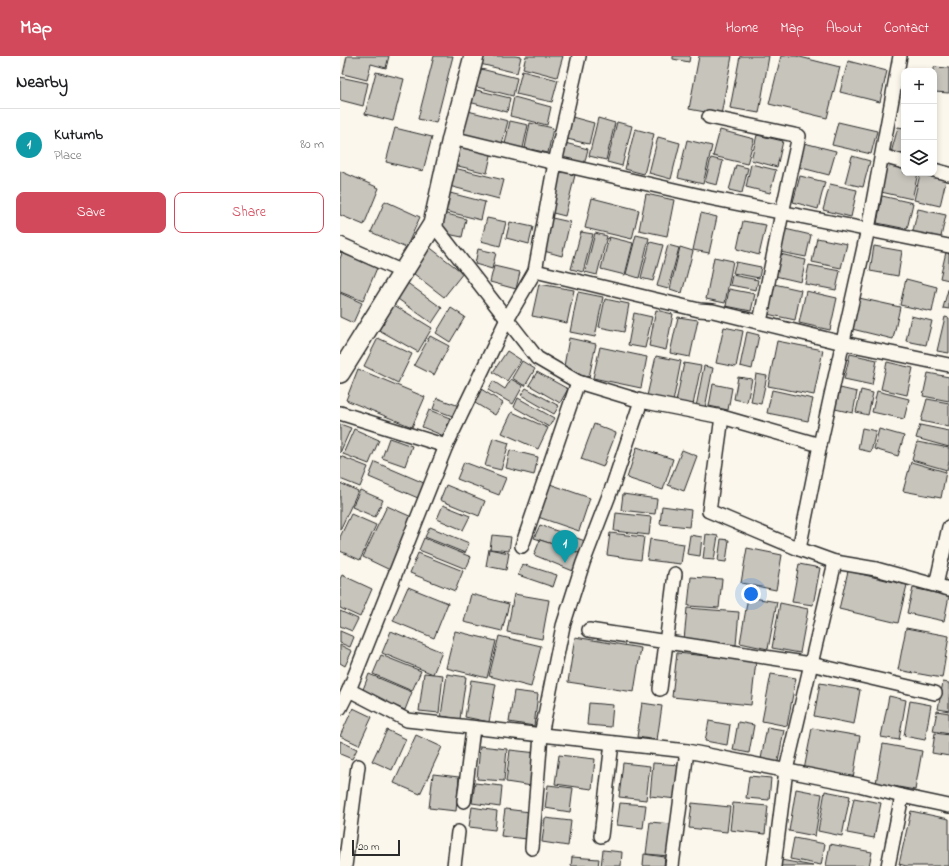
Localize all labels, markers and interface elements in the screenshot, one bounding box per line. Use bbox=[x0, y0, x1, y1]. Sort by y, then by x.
text: Map bbox=[20, 15, 52, 42]
text: Home bbox=[726, 18, 758, 39]
text: Map bbox=[780, 18, 804, 39]
text: About bbox=[826, 18, 862, 39]
text: Contact bbox=[884, 18, 929, 39]
map controls bbox=[901, 68, 937, 176]
button: + bbox=[901, 68, 937, 104]
text: Nearby bbox=[16, 70, 68, 95]
button: − bbox=[901, 104, 937, 140]
text: Kutumb bbox=[54, 124, 103, 146]
text: 1 bbox=[27, 135, 31, 154]
text: 80 m bbox=[300, 135, 324, 154]
button: layers bbox=[901, 140, 937, 176]
text: Place bbox=[54, 146, 82, 165]
button: Save bbox=[16, 192, 166, 233]
button: Share bbox=[174, 192, 324, 233]
pin: 1 bbox=[552, 530, 578, 563]
your location bbox=[741, 584, 761, 604]
scale bar bbox=[352, 838, 400, 857]
text: 20 m bbox=[358, 839, 380, 855]

